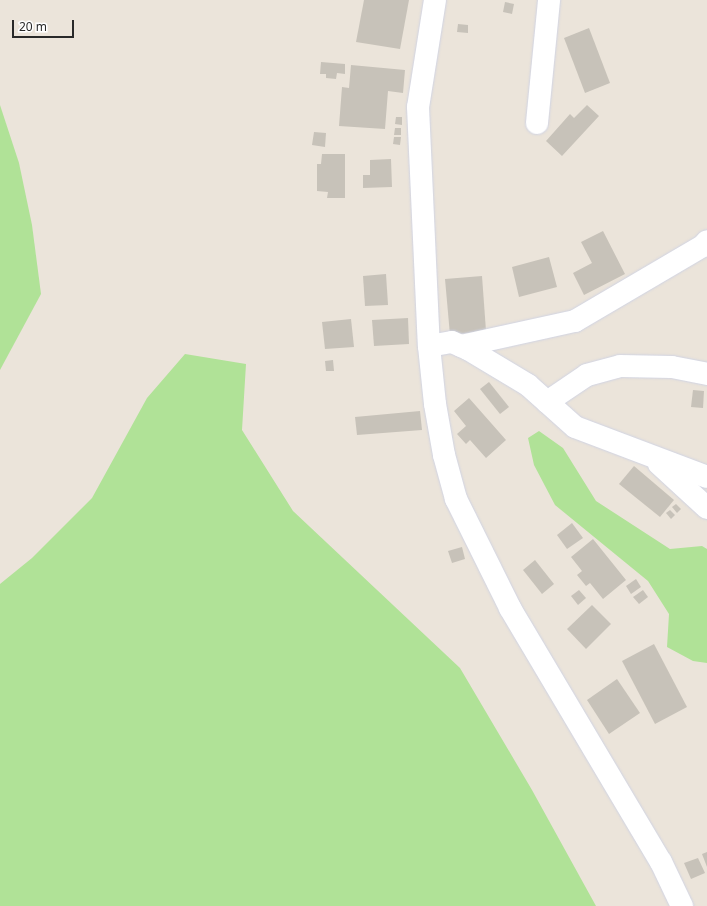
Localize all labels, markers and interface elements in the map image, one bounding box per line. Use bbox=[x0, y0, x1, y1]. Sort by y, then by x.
scale bar bbox=[14, 12, 76, 38]
text: 20 m bbox=[19, 18, 47, 35]

